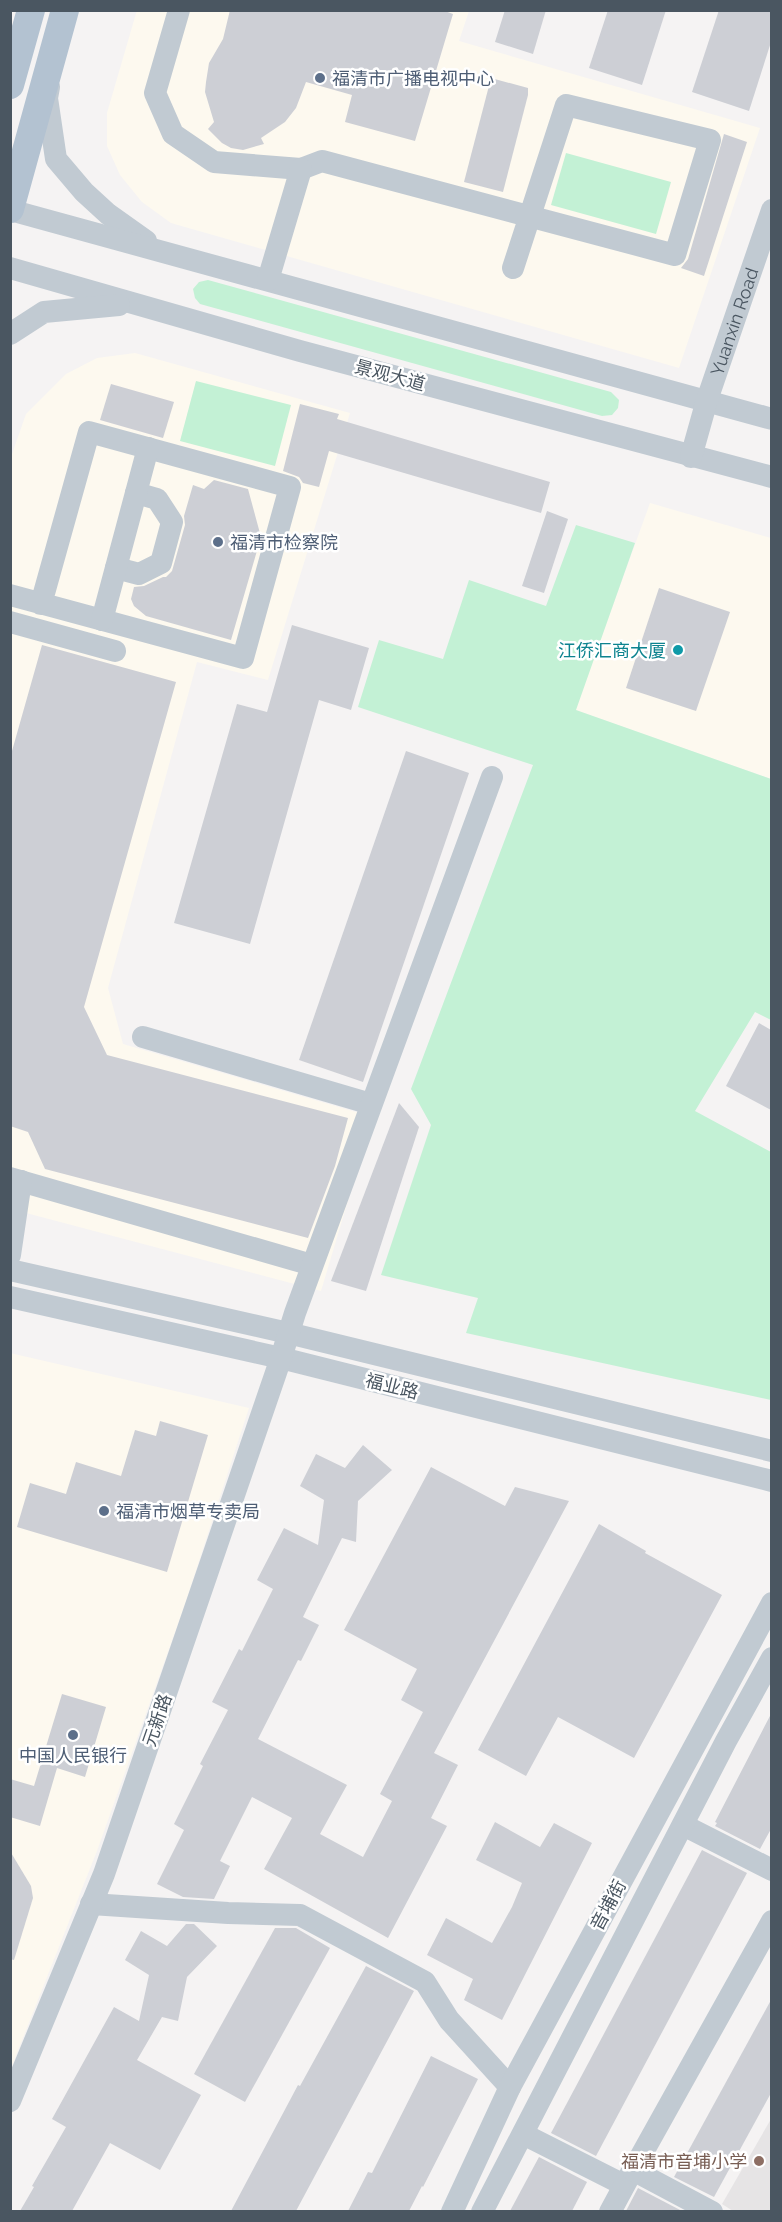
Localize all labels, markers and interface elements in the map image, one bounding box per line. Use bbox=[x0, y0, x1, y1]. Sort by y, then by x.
place label: 福清市广播电视中心 bbox=[332, 68, 494, 89]
marker: 福清市广播电视中心 bbox=[313, 71, 327, 85]
street label: Yuanxin Road bbox=[706, 265, 762, 379]
street label: 景观大道 bbox=[353, 356, 427, 394]
place label: 福清市检察院 bbox=[230, 532, 338, 553]
marker: 福清市检察院 bbox=[211, 535, 225, 549]
place label: 江侨汇商大厦 bbox=[558, 640, 666, 661]
marker: 江侨汇商大厦 bbox=[671, 643, 685, 657]
street label: 福业路 bbox=[363, 1369, 421, 1403]
place label: 福清市烟草专卖局 bbox=[116, 1501, 260, 1522]
marker: 福清市烟草专卖局 bbox=[97, 1504, 111, 1518]
street label: 元新路 bbox=[138, 1691, 176, 1749]
marker: 中国人民银行 bbox=[66, 1728, 80, 1742]
place label: 中国人民银行 bbox=[19, 1745, 127, 1766]
street label: 音埔街 bbox=[586, 1876, 630, 1934]
place label: 福清市音埔小学 bbox=[621, 2151, 747, 2172]
marker: 福清市音埔小学 bbox=[752, 2154, 766, 2168]

